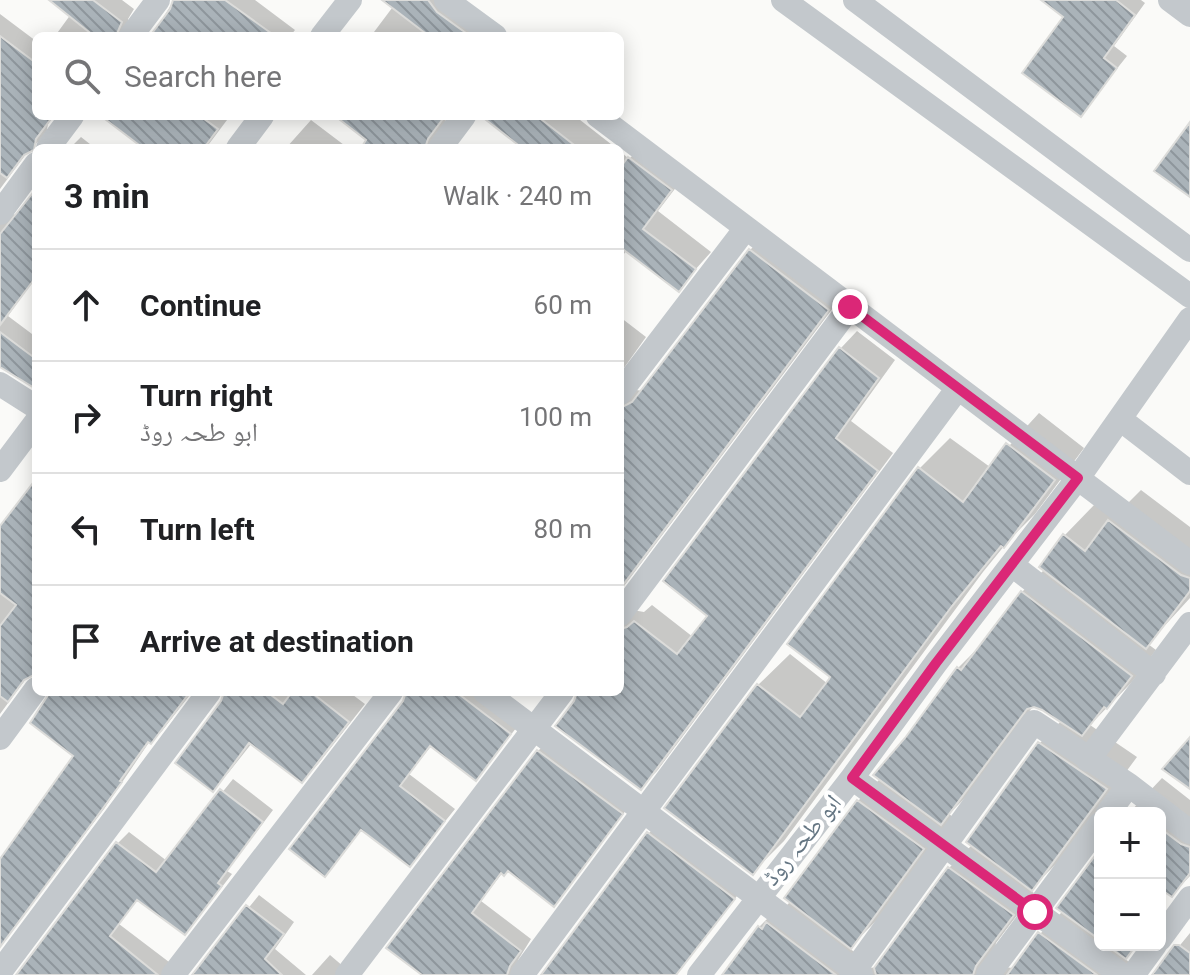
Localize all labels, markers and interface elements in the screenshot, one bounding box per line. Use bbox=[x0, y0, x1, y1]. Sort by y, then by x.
search box bbox=[32, 32, 624, 120]
icon: search bbox=[60, 54, 104, 98]
text: Search here bbox=[124, 59, 282, 94]
text: 3 min bbox=[64, 176, 149, 216]
text: Walk · 240 m bbox=[443, 181, 592, 211]
icon: ahead bbox=[64, 283, 108, 327]
text: Continue bbox=[140, 288, 261, 323]
route end bbox=[832, 289, 868, 325]
text: 60 m bbox=[534, 290, 592, 320]
text: Turn right bbox=[140, 378, 273, 413]
icon: right bbox=[64, 395, 108, 439]
text: 100 m bbox=[519, 402, 592, 432]
text: ابو طحہ روڈ bbox=[140, 417, 258, 447]
icon: left bbox=[64, 507, 108, 551]
text: Turn left bbox=[140, 512, 255, 547]
text: 80 m bbox=[534, 514, 592, 544]
icon: arrive bbox=[64, 619, 108, 663]
text: Arrive at destination bbox=[140, 624, 414, 659]
street label: ابو طحہ روڈ bbox=[757, 789, 847, 891]
map controls bbox=[1094, 807, 1166, 951]
button: + bbox=[1094, 807, 1166, 879]
button: − bbox=[1094, 879, 1166, 951]
route start bbox=[1017, 894, 1053, 930]

